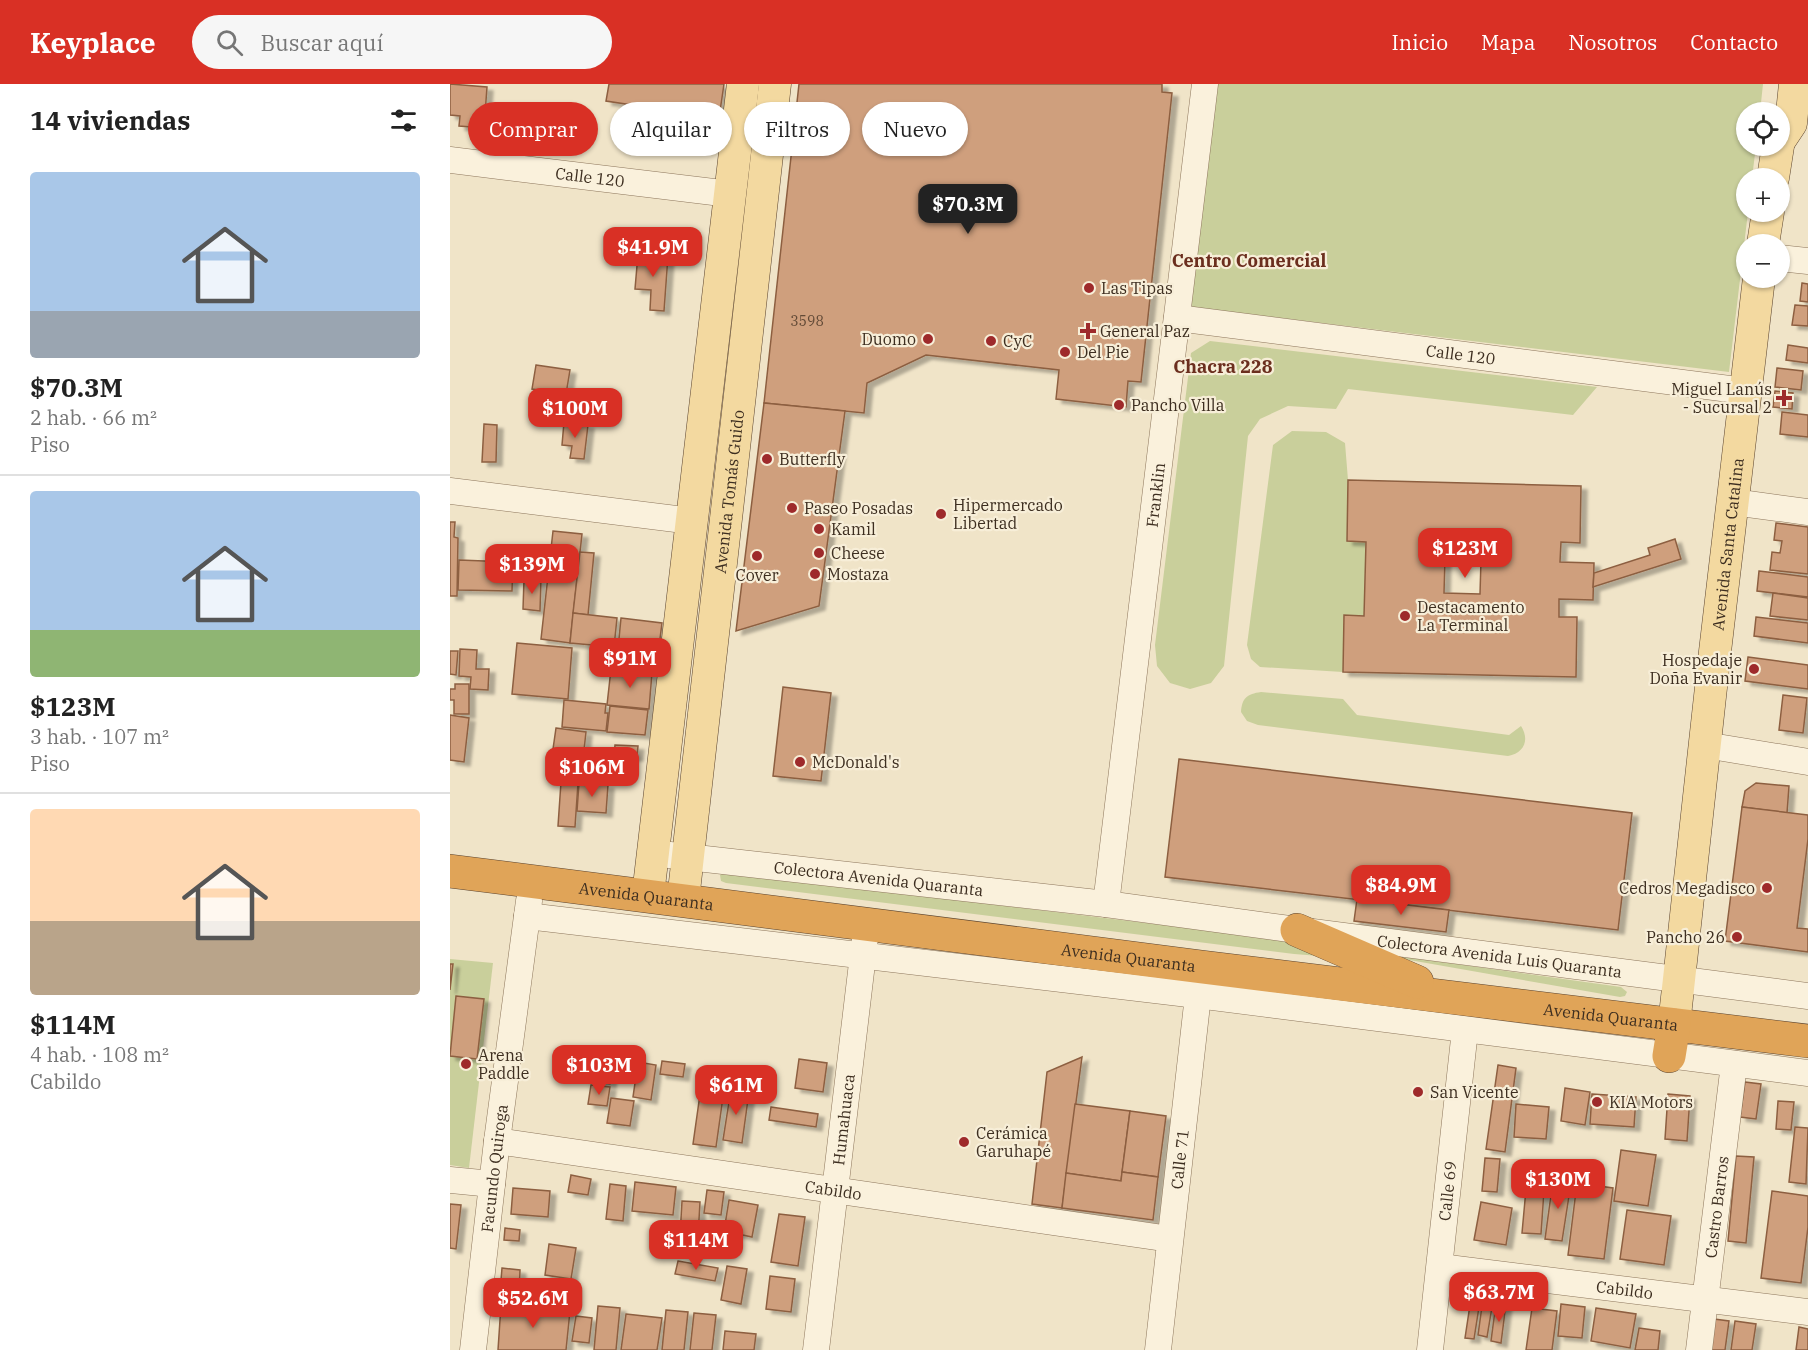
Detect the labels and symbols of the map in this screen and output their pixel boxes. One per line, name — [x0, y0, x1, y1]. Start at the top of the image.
street label: Calle 120 — [554, 163, 626, 191]
pin: $70.3M — [919, 184, 1017, 235]
pin: $41.9M — [604, 227, 702, 278]
district label: Centro Comercial — [1172, 249, 1327, 272]
place label: Las Tipas — [1101, 278, 1173, 298]
marker: Las Tipas — [1082, 281, 1096, 295]
house number: 3598 — [790, 312, 824, 330]
place label: General Paz — [1100, 321, 1190, 341]
marker: General Paz — [1081, 324, 1095, 338]
place label: Duomo — [862, 329, 916, 349]
place label: CyC — [1003, 331, 1032, 351]
marker: Duomo — [921, 332, 935, 346]
marker: CyC — [984, 334, 998, 348]
street label: Calle 120 — [1425, 340, 1497, 369]
place label: Del Pie — [1077, 342, 1129, 362]
marker: Del Pie — [1058, 345, 1072, 359]
district label: Chacra 228 — [1173, 355, 1273, 378]
place label: Miguel Lanús - Sucursal 2 — [1671, 379, 1772, 417]
pin: $100M — [533, 388, 617, 439]
marker: Miguel Lanús - Sucursal 2 — [1777, 391, 1791, 405]
place label: Pancho Villa — [1131, 395, 1225, 415]
marker: Pancho Villa — [1112, 398, 1126, 412]
street label: Avenida Tomás Guido — [710, 409, 748, 574]
place label: Butterfly — [779, 449, 846, 469]
marker: Butterfly — [760, 452, 774, 466]
street label: Avenida Santa Catalina — [1708, 456, 1748, 631]
street label: Franklin — [1142, 461, 1169, 529]
place label: Hipermercado Libertad — [953, 495, 1063, 533]
place label: Paseo Posadas — [804, 498, 913, 518]
marker: Paseo Posadas — [785, 501, 799, 515]
marker: Hipermercado Libertad — [934, 507, 948, 521]
place label: Kamil — [831, 519, 876, 539]
marker: Kamil — [812, 522, 826, 536]
pin: $123M — [1423, 528, 1507, 579]
place label: Cheese — [831, 543, 885, 563]
pin: $139M — [490, 544, 574, 595]
marker: Cheese — [812, 546, 826, 560]
marker: Cover — [750, 549, 764, 563]
place label: Mostaza — [827, 564, 889, 584]
place label: Cover — [735, 565, 779, 585]
marker: Mostaza — [808, 567, 822, 581]
place label: Destacamento La Terminal — [1417, 597, 1525, 635]
marker: Destacamento La Terminal — [1398, 609, 1412, 623]
pin: $91M — [594, 638, 666, 689]
place label: Hospedaje Doña Evanir — [1649, 650, 1742, 688]
marker: Hospedaje Doña Evanir — [1747, 662, 1761, 676]
pin: $106M — [550, 747, 634, 798]
place label: McDonald's — [812, 752, 900, 772]
marker: McDonald's — [793, 755, 807, 769]
street label: Colectora Avenida Quaranta — [773, 857, 985, 900]
pin: $84.9M — [1352, 865, 1450, 916]
street label: Avenida Quaranta — [578, 878, 715, 915]
place label: Cedros Megadisco — [1619, 878, 1755, 898]
marker: Cedros Megadisco — [1760, 881, 1774, 895]
place label: Pancho 26 — [1646, 927, 1725, 947]
street label: Colectora Avenida Luis Quaranta — [1376, 930, 1624, 982]
marker: Pancho 26 — [1730, 930, 1744, 944]
street label: Avenida Quaranta — [1060, 939, 1197, 976]
street label: Avenida Quaranta — [1542, 999, 1680, 1035]
place label: Arena Paddle — [478, 1045, 529, 1083]
pin: $103M — [557, 1045, 641, 1096]
marker: Arena Paddle — [459, 1057, 473, 1071]
pin: $61M — [700, 1065, 772, 1116]
street label: Humahuaca — [828, 1072, 859, 1167]
place label: San Vicente — [1430, 1082, 1519, 1102]
marker: San Vicente — [1411, 1085, 1425, 1099]
place label: KIA Motors — [1609, 1092, 1693, 1112]
marker: KIA Motors — [1590, 1095, 1604, 1109]
street label: Facundo Quiroga — [477, 1103, 512, 1233]
place label: Cerámica Garuhapé — [976, 1123, 1051, 1161]
street label: Calle 71 — [1166, 1128, 1193, 1190]
marker: Cerámica Garuhapé — [957, 1135, 971, 1149]
street label: Castro Barros — [1700, 1155, 1733, 1259]
pin: $130M — [1516, 1159, 1600, 1210]
street label: Calle 69 — [1434, 1160, 1461, 1222]
street label: Cabildo — [804, 1176, 863, 1204]
pin: $114M — [654, 1220, 738, 1271]
pin: $63.7M — [1450, 1272, 1548, 1323]
street label: Cabildo — [1595, 1276, 1654, 1303]
pin: $52.6M — [484, 1278, 582, 1329]

